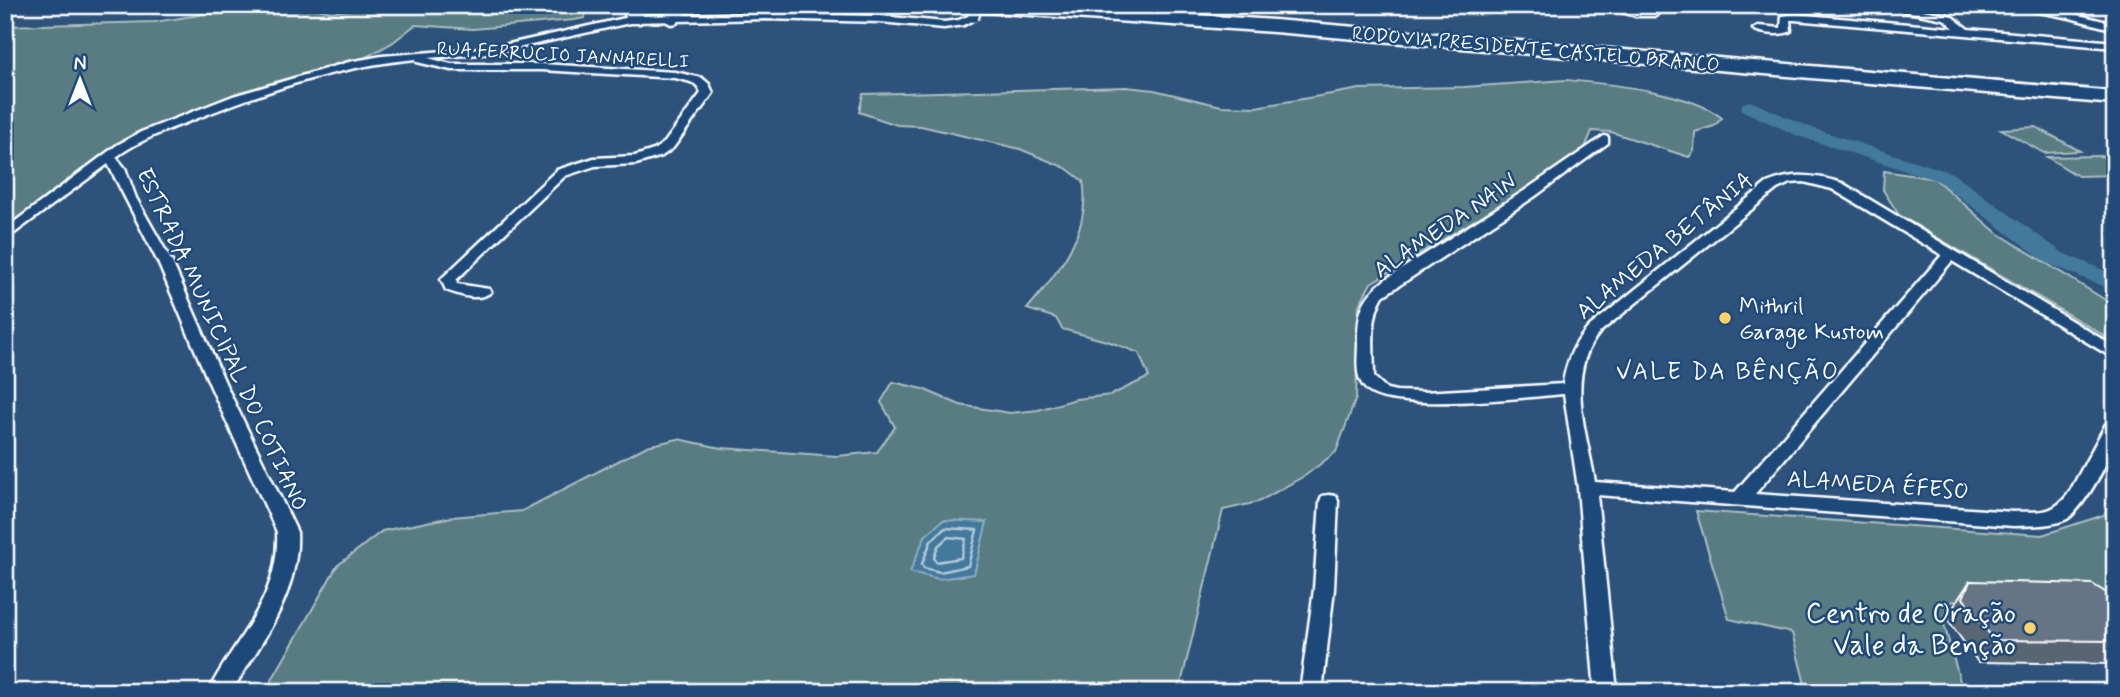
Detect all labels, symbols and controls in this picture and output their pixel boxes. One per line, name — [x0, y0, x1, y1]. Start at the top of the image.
street label: RODOVIA PRESIDENTE CASTELO BRANCO — [1351, 21, 1721, 78]
street label: RUA FERRUCIO JANNARELLI — [436, 36, 690, 75]
north arrow — [46, 46, 116, 116]
text: N — [74, 52, 86, 77]
street label: ESTRADA MUNICIPAL DO COTIANO — [128, 164, 314, 516]
street label: ALAMEDA BETÂNIA — [1571, 166, 1760, 327]
street label: ALAMEDA NAIN — [1368, 167, 1524, 286]
place label: Mithril Garage Kustom — [1739, 292, 1884, 350]
marker: Mithril Garage Kustom — [1717, 310, 1733, 326]
district label: VALE DA BÊNÇÃO — [1616, 357, 1840, 388]
street label: ALAMEDA ÉFESO — [1786, 464, 1970, 507]
place label: Centro de Oração Vale da Benção — [1806, 596, 2016, 665]
marker: Centro de Oração Vale da Benção — [2022, 620, 2038, 636]

